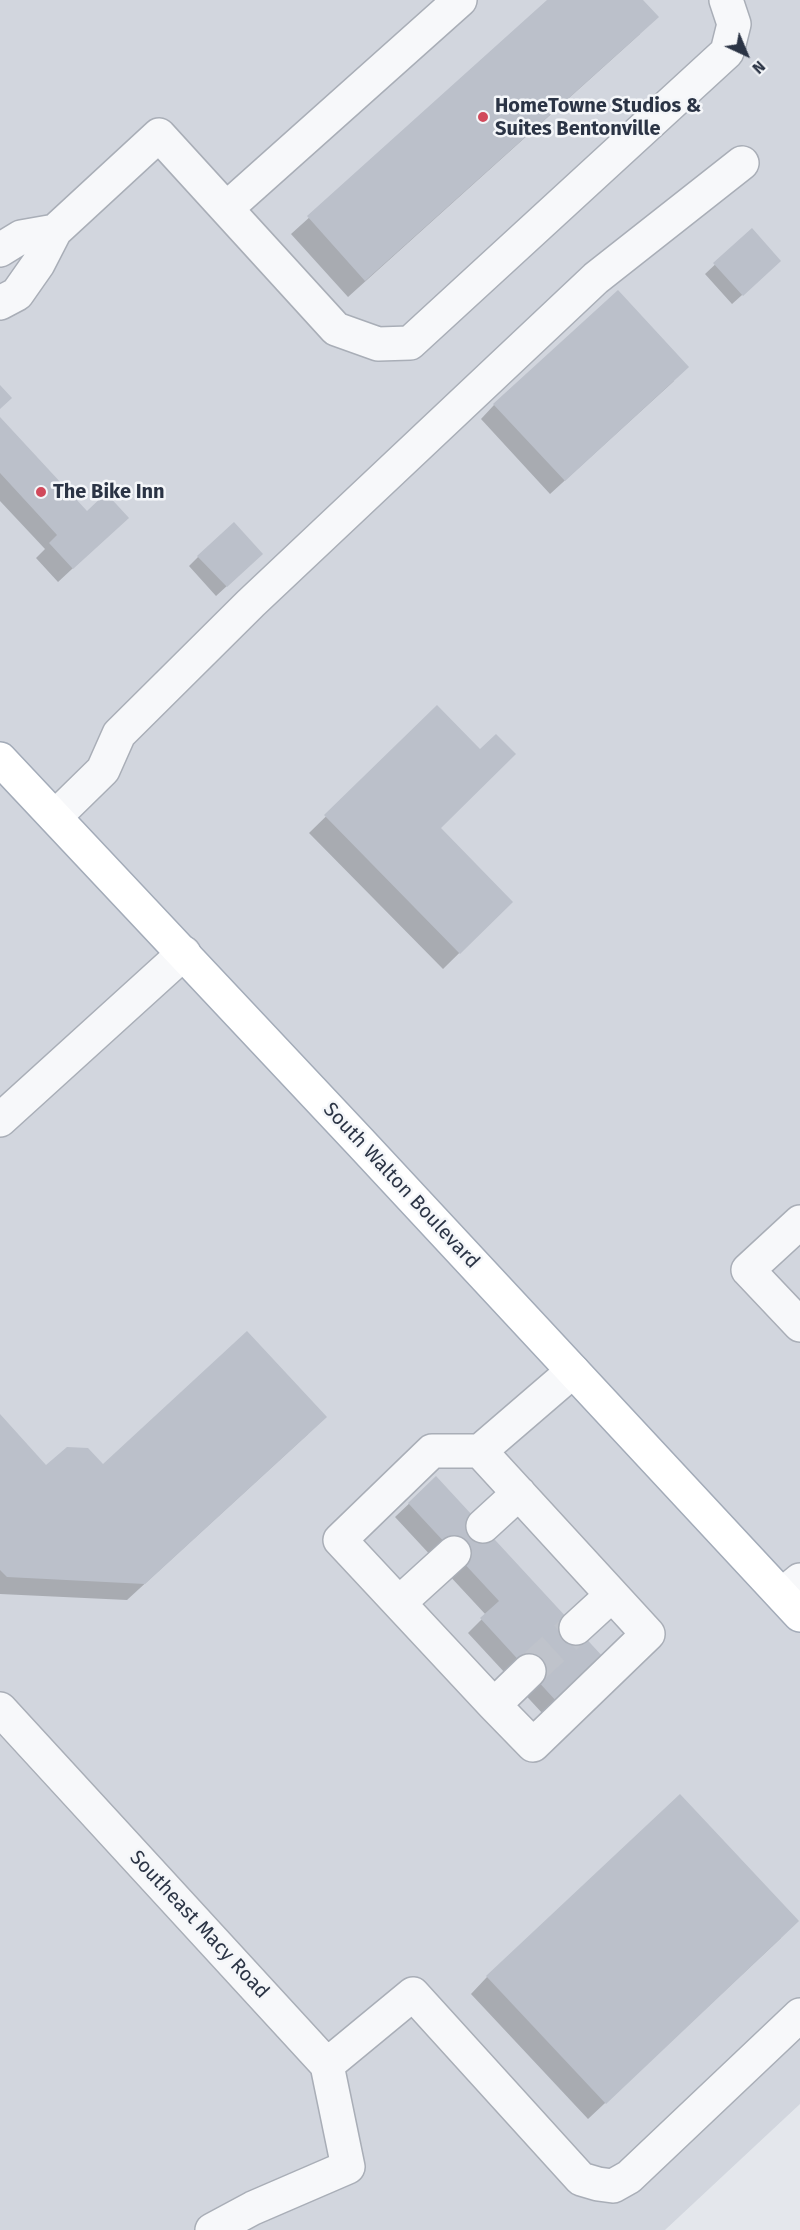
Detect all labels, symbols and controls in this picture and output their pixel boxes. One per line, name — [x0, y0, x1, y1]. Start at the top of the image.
north arrow — [716, 24, 776, 84]
text: N — [748, 57, 769, 78]
place label: HomeTowne Studios & Suites Bentonville — [495, 94, 701, 141]
marker: HomeTowne Studios & Suites Bentonville — [476, 110, 490, 124]
place label: The Bike Inn — [53, 480, 165, 504]
marker: The Bike Inn — [34, 485, 48, 499]
street label: South Walton Boulevard — [318, 1098, 484, 1274]
street label: Southeast Macy Road — [124, 1846, 274, 2004]

